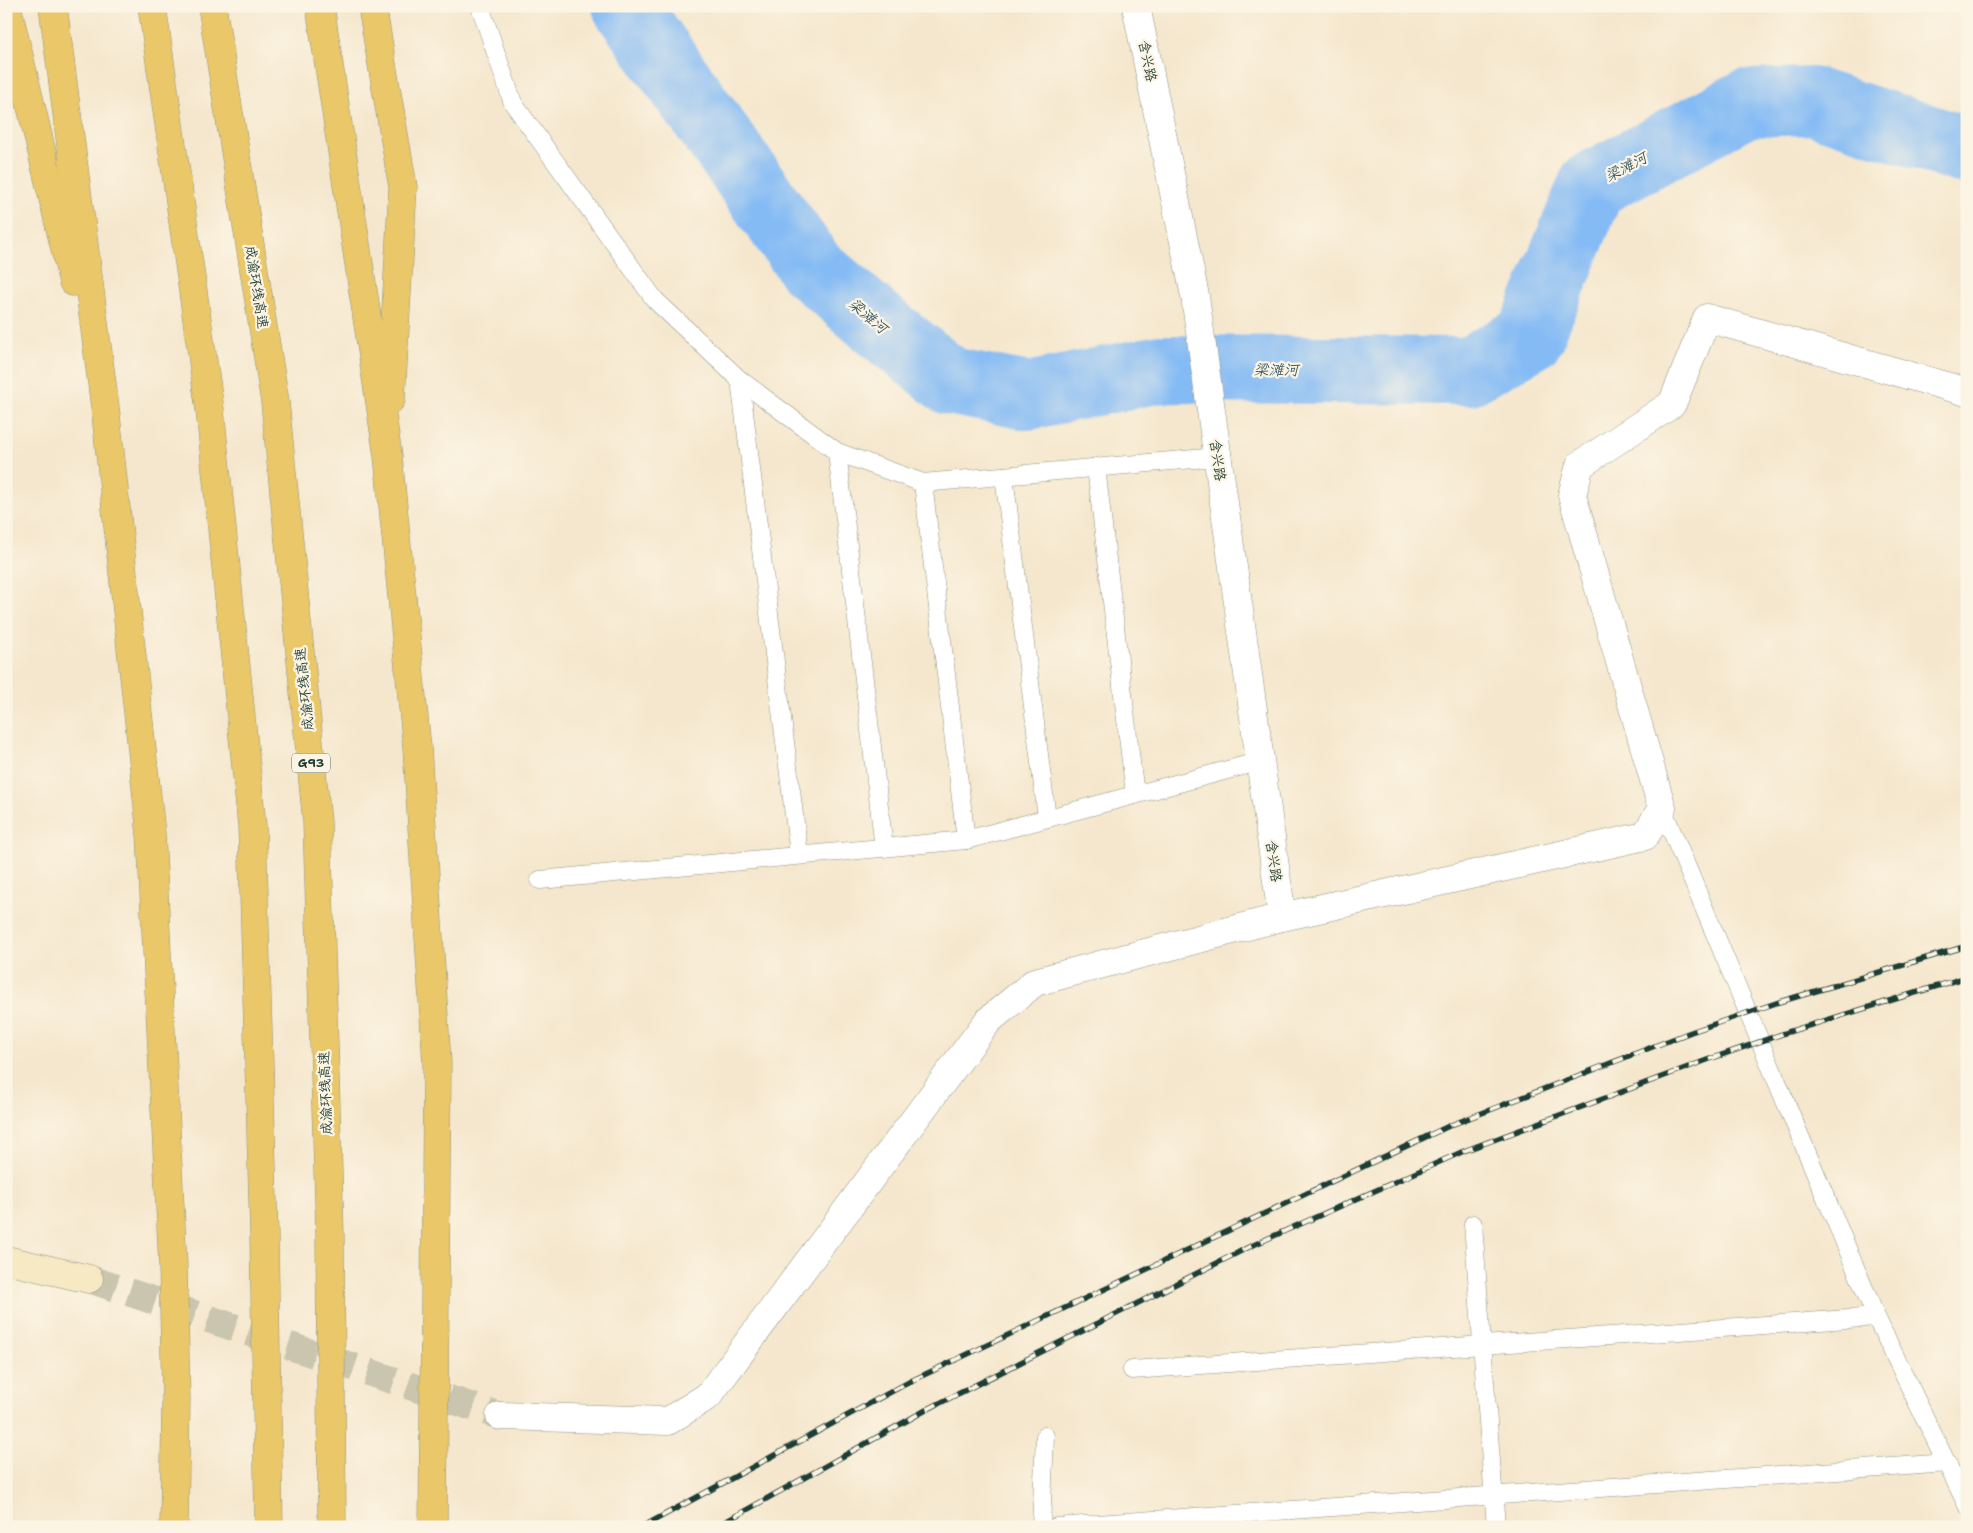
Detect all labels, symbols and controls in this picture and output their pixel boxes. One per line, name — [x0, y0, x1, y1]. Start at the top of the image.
street label: 含兴路 — [1135, 39, 1161, 83]
water label: 梁滩河 — [1601, 146, 1653, 186]
street label: 成渝环线高速 — [242, 244, 272, 330]
water label: 梁滩河 — [844, 294, 894, 340]
water label: 梁滩河 — [1253, 360, 1301, 380]
street label: 含兴路 — [1206, 438, 1230, 482]
street label: 成渝环线高速 — [291, 646, 317, 732]
road number: G93 — [292, 754, 330, 772]
street label: 含兴路 — [1262, 839, 1286, 883]
street label: 成渝环线高速 — [315, 1051, 335, 1135]

